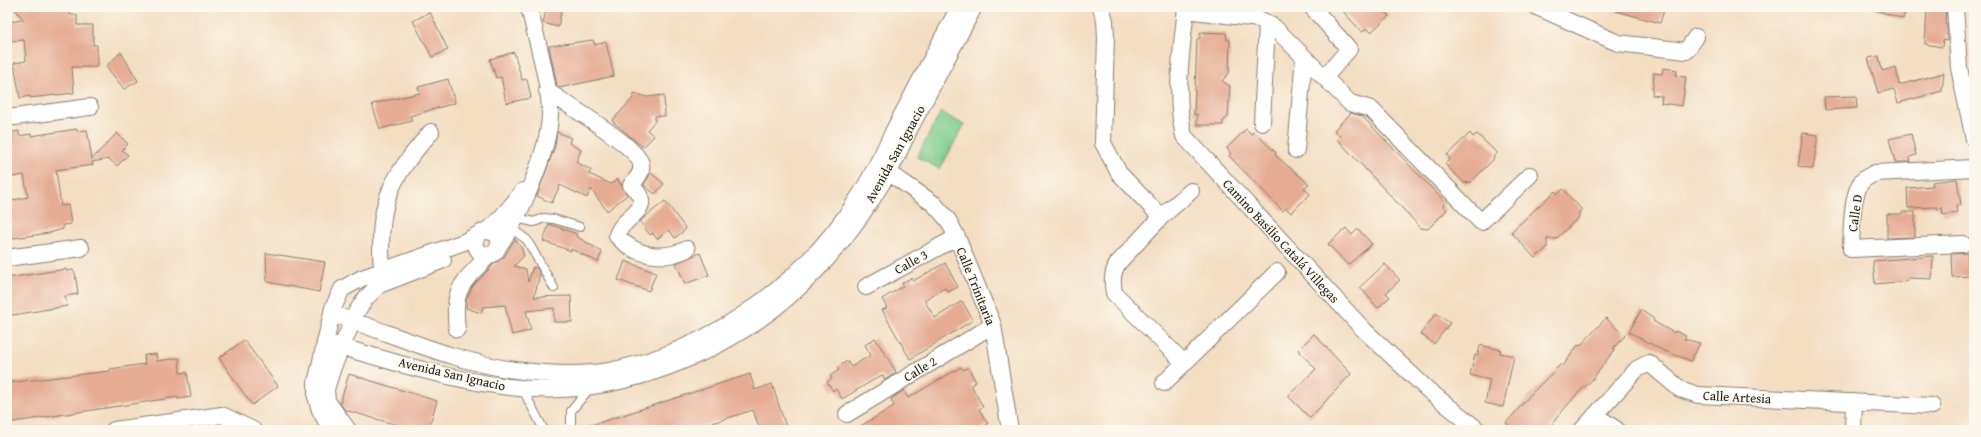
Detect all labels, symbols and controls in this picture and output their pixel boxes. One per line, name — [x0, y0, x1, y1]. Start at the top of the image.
street label: Avenida San Ignacio — [860, 101, 930, 206]
street label: Camino Basilio Catalá Villegas — [1218, 175, 1344, 307]
street label: Calle D — [1843, 193, 1867, 233]
street label: Calle Trinitaria — [952, 244, 1001, 329]
street label: Calle 3 — [891, 245, 931, 279]
street label: Avenida San Ignacio — [397, 352, 508, 396]
street label: Calle 2 — [900, 352, 940, 386]
street label: Calle Artesia — [1702, 386, 1772, 408]

